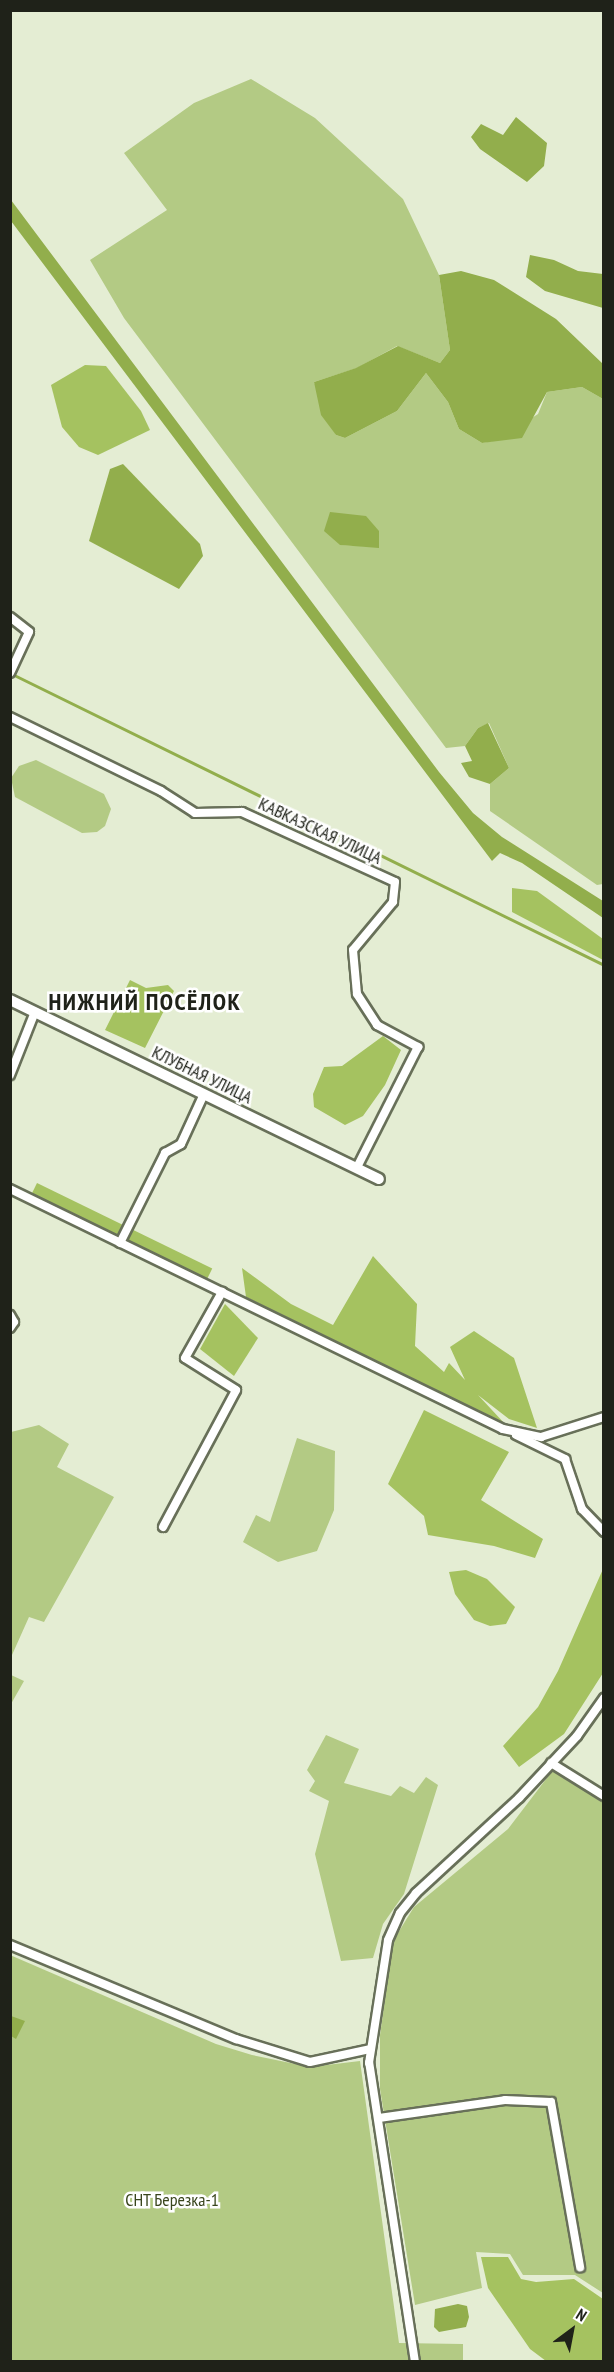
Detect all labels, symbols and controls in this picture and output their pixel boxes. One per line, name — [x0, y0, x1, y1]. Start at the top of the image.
street label: КАВКАЗСКАЯ УЛИЦА — [255, 793, 385, 869]
district label: НИЖНИЙ ПОСЁЛОК — [49, 988, 241, 1016]
street label: КЛУБНАЯ УЛИЦА — [148, 1041, 256, 1109]
park label: СНТ Березка-1 — [125, 2189, 219, 2211]
north arrow — [542, 2300, 602, 2360]
text: N — [573, 2304, 590, 2326]

